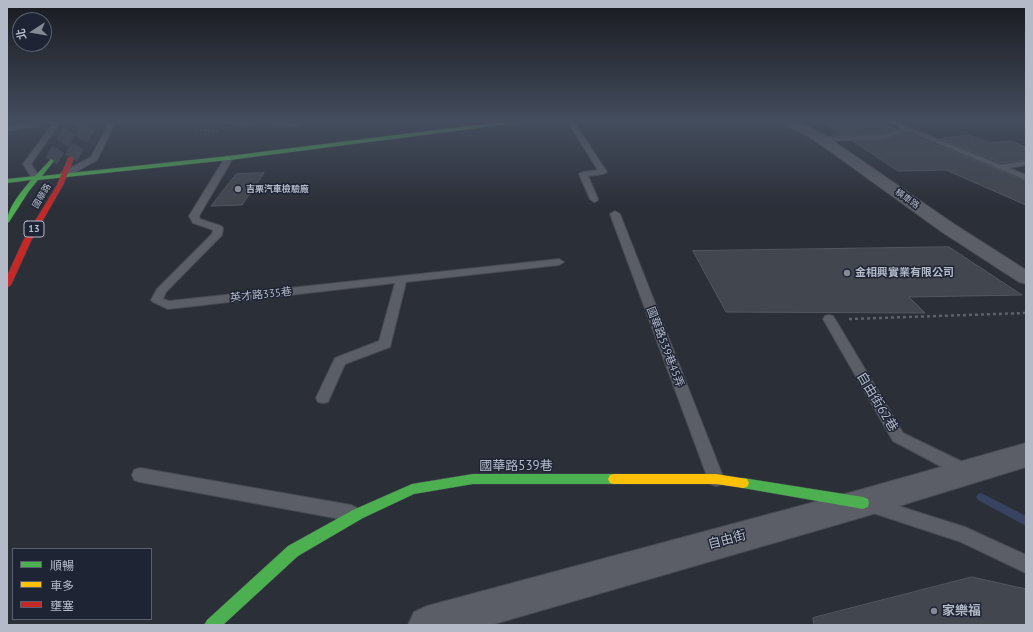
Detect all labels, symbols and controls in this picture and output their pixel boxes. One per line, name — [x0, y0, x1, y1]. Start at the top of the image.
north arrow — [12, 12, 52, 52]
text: 北 — [13, 27, 29, 41]
street label: 國華路 — [30, 182, 54, 210]
marker: 吉栗汽車檢驗廠 — [233, 184, 243, 194]
place label: 吉栗汽車檢驗廠 — [246, 184, 309, 194]
street label: 橫車路 — [893, 187, 921, 211]
road number: 13 — [24, 221, 44, 237]
place label: 金相興實業有限公司 — [855, 266, 954, 280]
marker: 金相興實業有限公司 — [842, 268, 852, 278]
street label: 英才路335巷 — [229, 285, 293, 305]
street label: 國華路539巷45弄 — [644, 305, 686, 389]
street label: 自由街62巷 — [853, 370, 901, 434]
street label: 國華路539巷 — [479, 458, 553, 474]
street label: 自由街 — [706, 527, 748, 553]
legend — [12, 548, 152, 620]
text: 順暢 — [50, 558, 74, 573]
text: 車多 — [50, 578, 74, 593]
text: 壅塞 — [50, 598, 74, 613]
place label: 家樂福 — [942, 603, 981, 619]
marker: 家樂福 — [929, 606, 939, 616]

